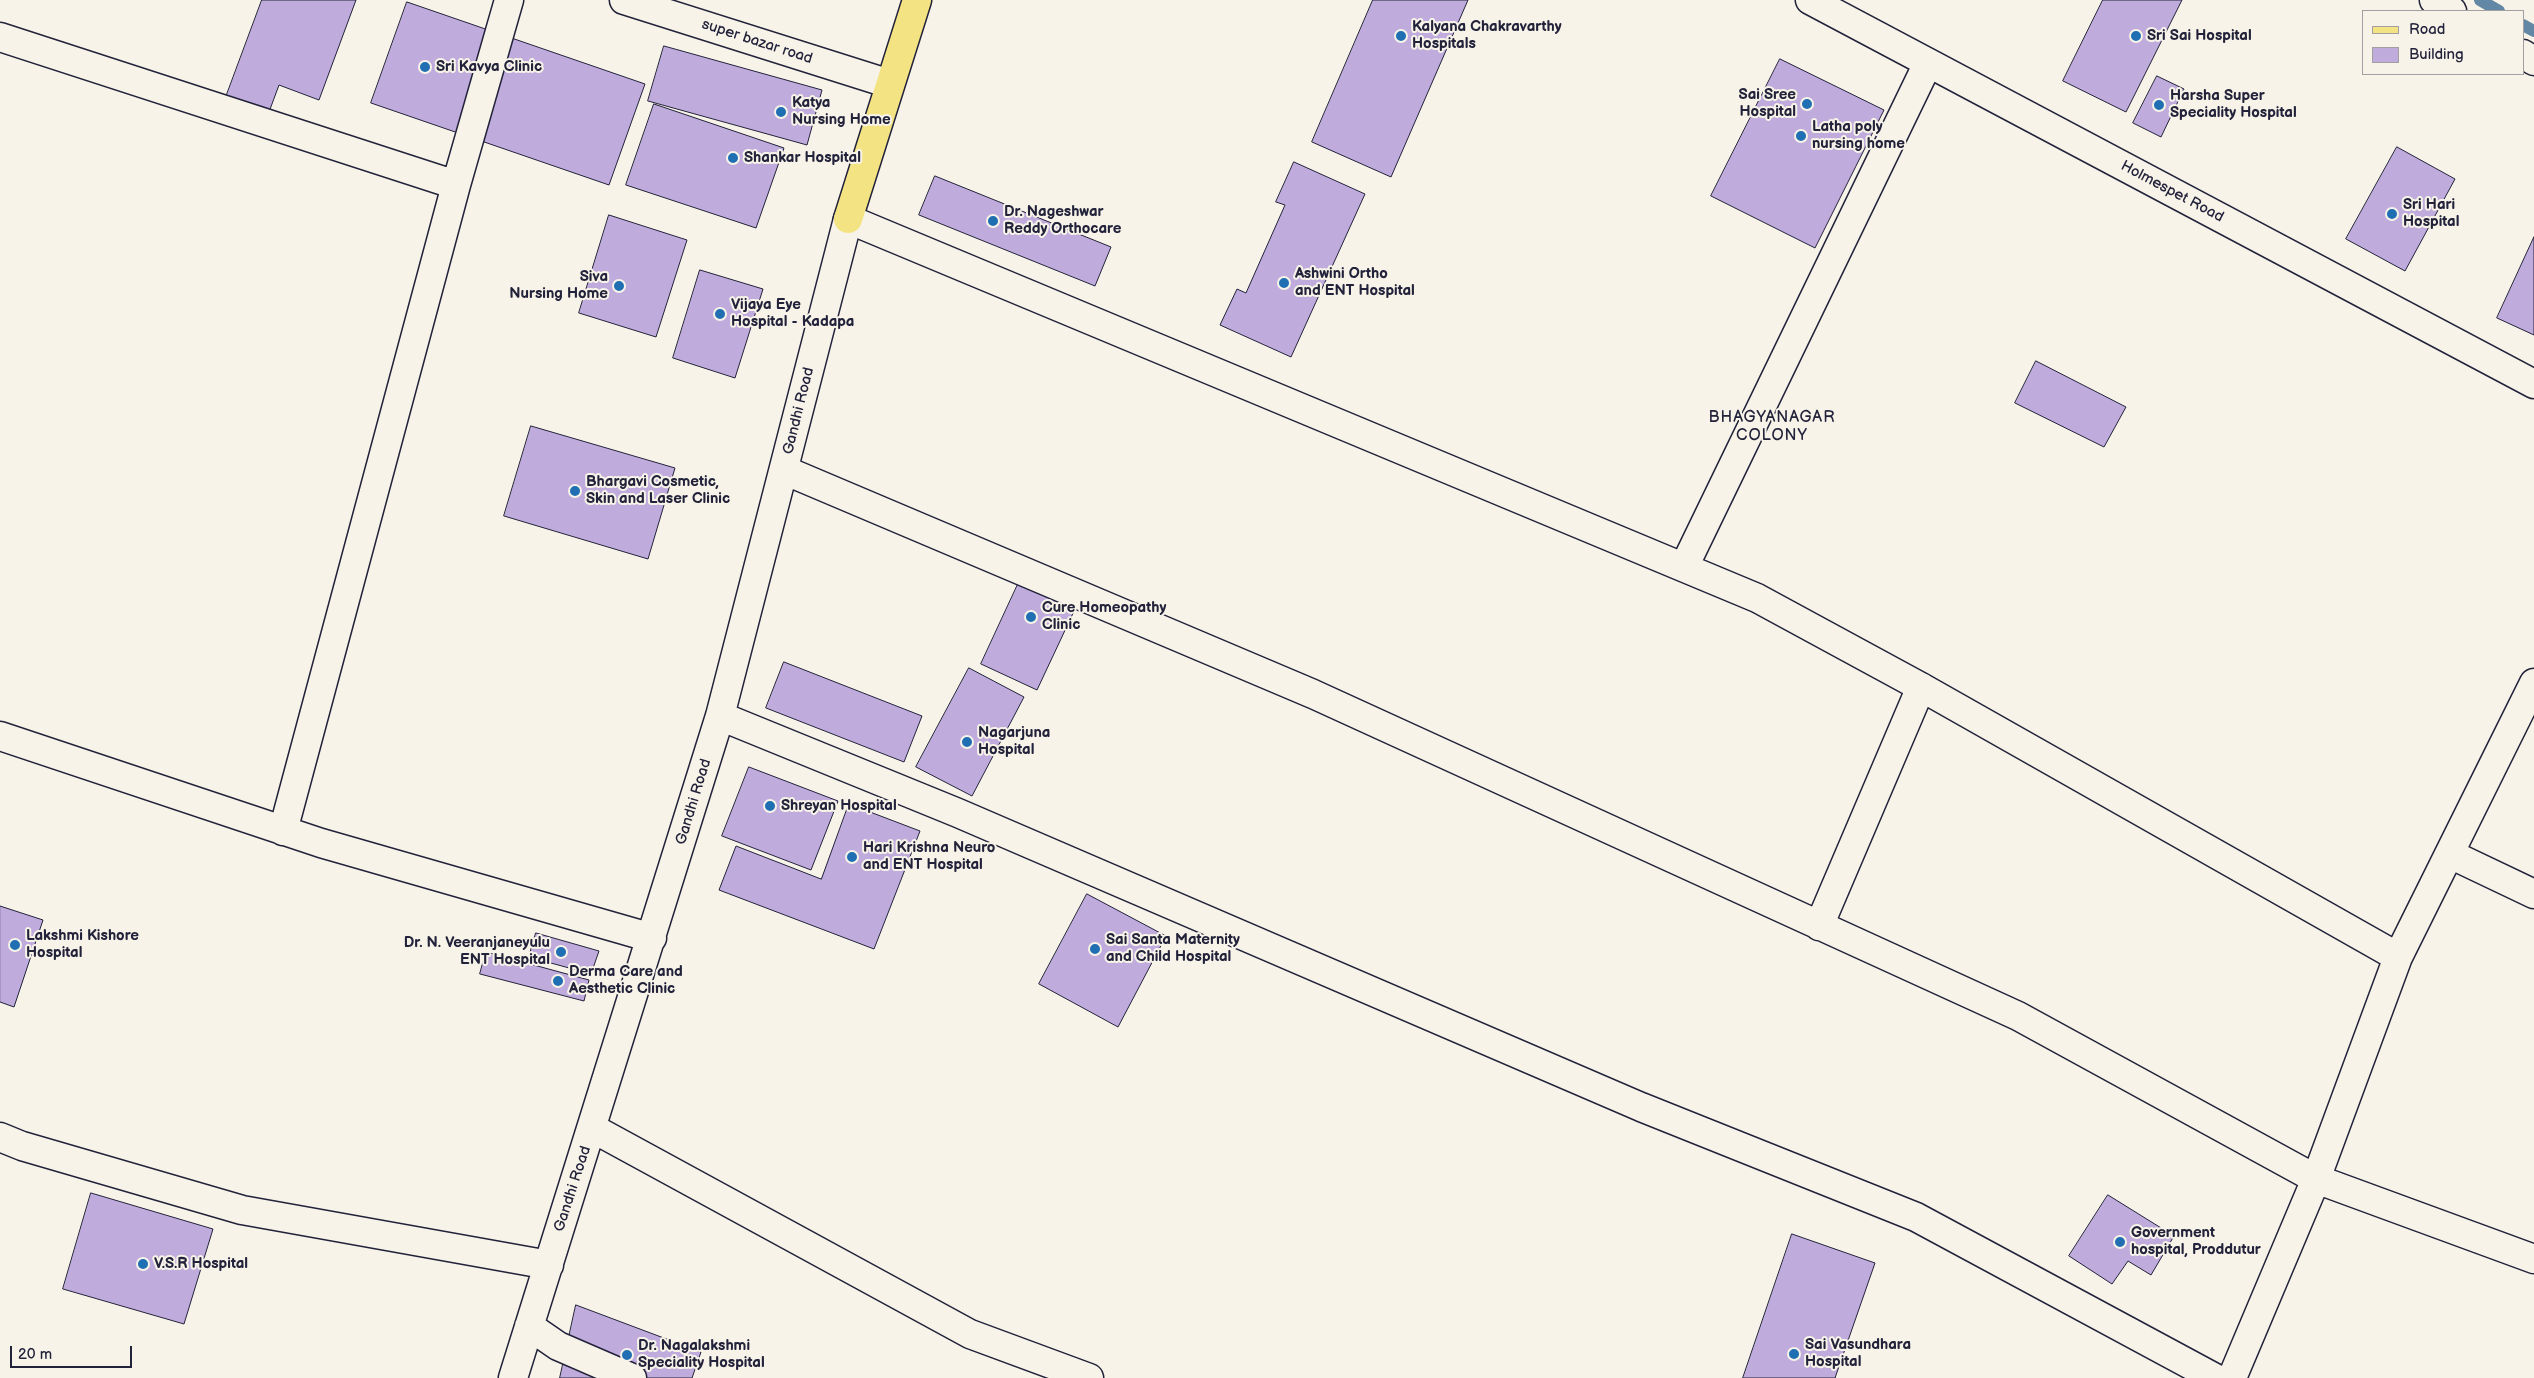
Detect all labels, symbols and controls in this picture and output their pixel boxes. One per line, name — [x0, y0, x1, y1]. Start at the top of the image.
legend — [2362, 10, 2524, 75]
street label: super bazar road — [699, 16, 815, 68]
place label: Kalyana Chakravarthy Hospitals — [1412, 18, 1562, 53]
text: Road — [2409, 20, 2445, 39]
place label: Sri Sai Hospital — [2147, 27, 2252, 45]
marker: Kalyana Chakravarthy Hospitals — [1394, 29, 1408, 43]
marker: Sri Sai Hospital — [2129, 29, 2143, 43]
text: Building — [2409, 45, 2464, 64]
place label: Sri Kavya Clinic — [436, 58, 542, 76]
marker: Sri Kavya Clinic — [418, 60, 432, 74]
place label: Sai Sree Hospital — [1739, 86, 1796, 121]
place label: Harsha Super Speciality Hospital — [2170, 87, 2297, 122]
place label: Katya Nursing Home — [792, 94, 891, 129]
marker: Sai Sree Hospital — [1800, 97, 1814, 111]
marker: Harsha Super Speciality Hospital — [2152, 98, 2166, 112]
marker: Katya Nursing Home — [774, 105, 788, 119]
place label: Latha poly nursing home — [1812, 118, 1905, 153]
marker: Latha poly nursing home — [1794, 129, 1808, 143]
place label: Shankar Hospital — [744, 149, 861, 167]
marker: Shankar Hospital — [726, 151, 740, 165]
street label: Holmespet Road — [2117, 157, 2227, 227]
place label: Sri Hari Hospital — [2403, 196, 2459, 231]
place label: Dr. Nageshwar Reddy Orthocare — [1004, 203, 1121, 238]
marker: Sri Hari Hospital — [2385, 207, 2399, 221]
marker: Dr. Nageshwar Reddy Orthocare — [986, 214, 1000, 228]
place label: Ashwini Ortho and ENT Hospital — [1295, 265, 1415, 300]
place label: Siva Nursing Home — [509, 268, 608, 303]
marker: Ashwini Ortho and ENT Hospital — [1277, 276, 1291, 290]
marker: Siva Nursing Home — [612, 279, 626, 293]
place label: Vijaya Eye Hospital - Kadapa — [731, 296, 854, 331]
marker: Vijaya Eye Hospital - Kadapa — [713, 307, 727, 321]
street label: Gandhi Road — [780, 366, 818, 456]
district label: BHAGYANAGAR COLONY — [1707, 408, 1837, 446]
place label: Bhargavi Cosmetic, Skin and Laser Clinic — [586, 473, 730, 508]
marker: Bhargavi Cosmetic, Skin and Laser Clinic — [568, 484, 582, 498]
place label: Cure Homeopathy Clinic — [1042, 599, 1166, 634]
marker: Cure Homeopathy Clinic — [1024, 610, 1038, 624]
place label: Nagarjuna Hospital — [978, 724, 1050, 759]
marker: Nagarjuna Hospital — [960, 735, 974, 749]
street label: Gandhi Road — [672, 757, 716, 847]
place label: Shreyan Hospital — [781, 797, 897, 815]
marker: Shreyan Hospital — [763, 799, 777, 813]
place label: Hari Krishna Neuro and ENT Hospital — [863, 839, 995, 874]
marker: Hari Krishna Neuro and ENT Hospital — [845, 850, 859, 864]
place label: Lakshmi Kishore Hospital — [26, 927, 139, 962]
place label: Sai Santa Maternity and Child Hospital — [1106, 931, 1240, 966]
place label: Dr. N. Veeranjaneyulu ENT Hospital — [404, 934, 550, 969]
marker: Lakshmi Kishore Hospital — [8, 938, 22, 952]
marker: Sai Santa Maternity and Child Hospital — [1088, 942, 1102, 956]
marker: Dr. N. Veeranjaneyulu ENT Hospital — [554, 945, 568, 959]
place label: Derma Care and Aesthetic Clinic — [569, 963, 683, 998]
marker: Derma Care and Aesthetic Clinic — [551, 974, 565, 988]
street label: Gandhi Road — [551, 1144, 595, 1234]
place label: Government hospital, Proddutur — [2131, 1224, 2261, 1259]
marker: Government hospital, Proddutur — [2113, 1235, 2127, 1249]
place label: V.S.R Hospital — [154, 1255, 248, 1273]
marker: V.S.R Hospital — [136, 1257, 150, 1271]
scale bar — [12, 1336, 135, 1368]
place label: Sai Vasundhara Hospital — [1805, 1336, 1911, 1371]
place label: Dr. Nagalakshmi Speciality Hospital — [638, 1337, 765, 1372]
text: 20 m — [18, 1345, 52, 1364]
marker: Sai Vasundhara Hospital — [1787, 1347, 1801, 1361]
marker: Dr. Nagalakshmi Speciality Hospital — [620, 1348, 634, 1362]

